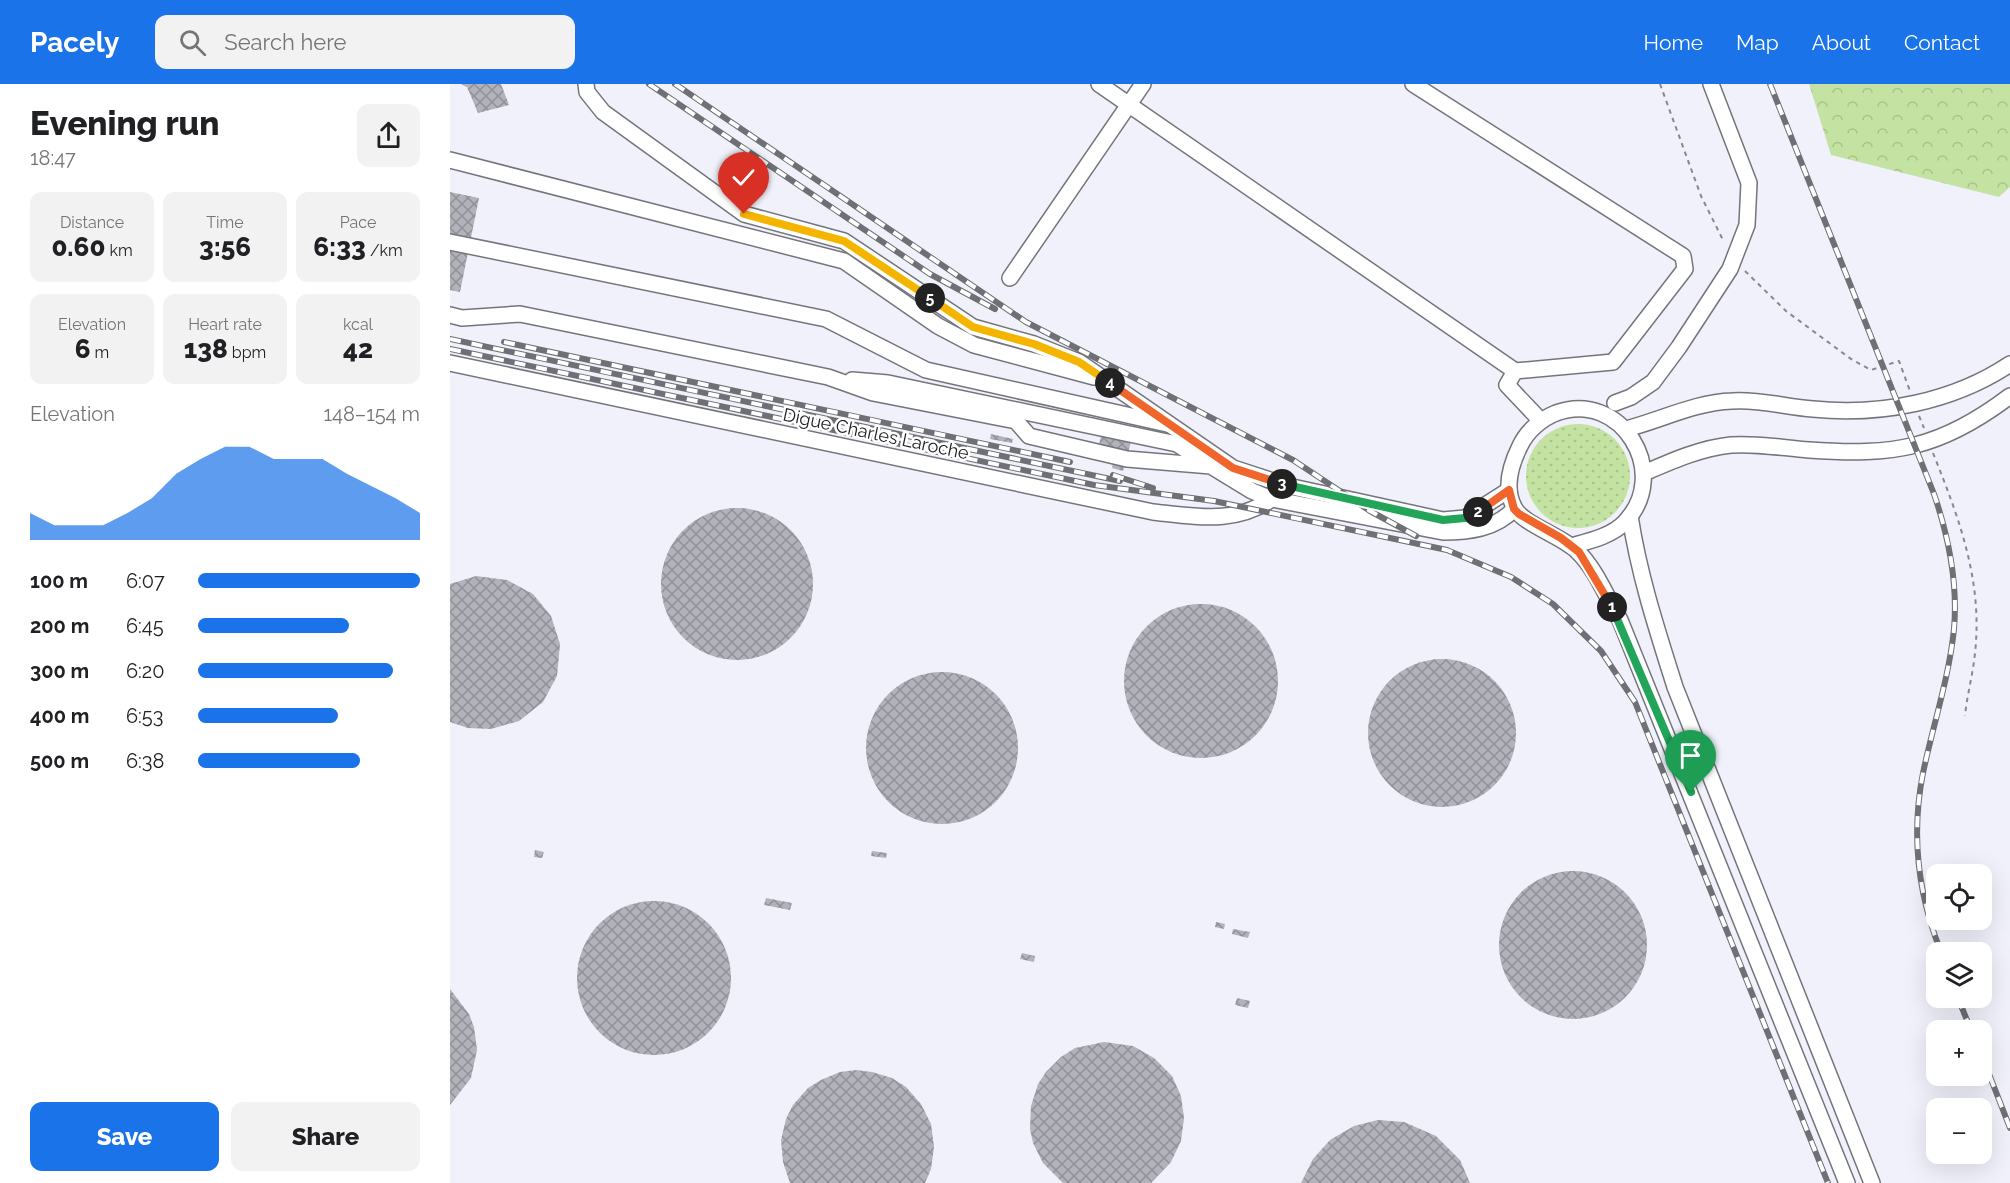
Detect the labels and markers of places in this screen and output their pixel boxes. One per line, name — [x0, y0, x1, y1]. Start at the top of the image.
pin — [718, 152, 769, 214]
pin: 5 — [915, 283, 945, 313]
pin: 4 — [1095, 368, 1125, 398]
pin: 3 — [1267, 469, 1297, 499]
pin: 2 — [1463, 497, 1493, 527]
pin: 1 — [1597, 592, 1627, 622]
pin — [1665, 730, 1716, 792]

